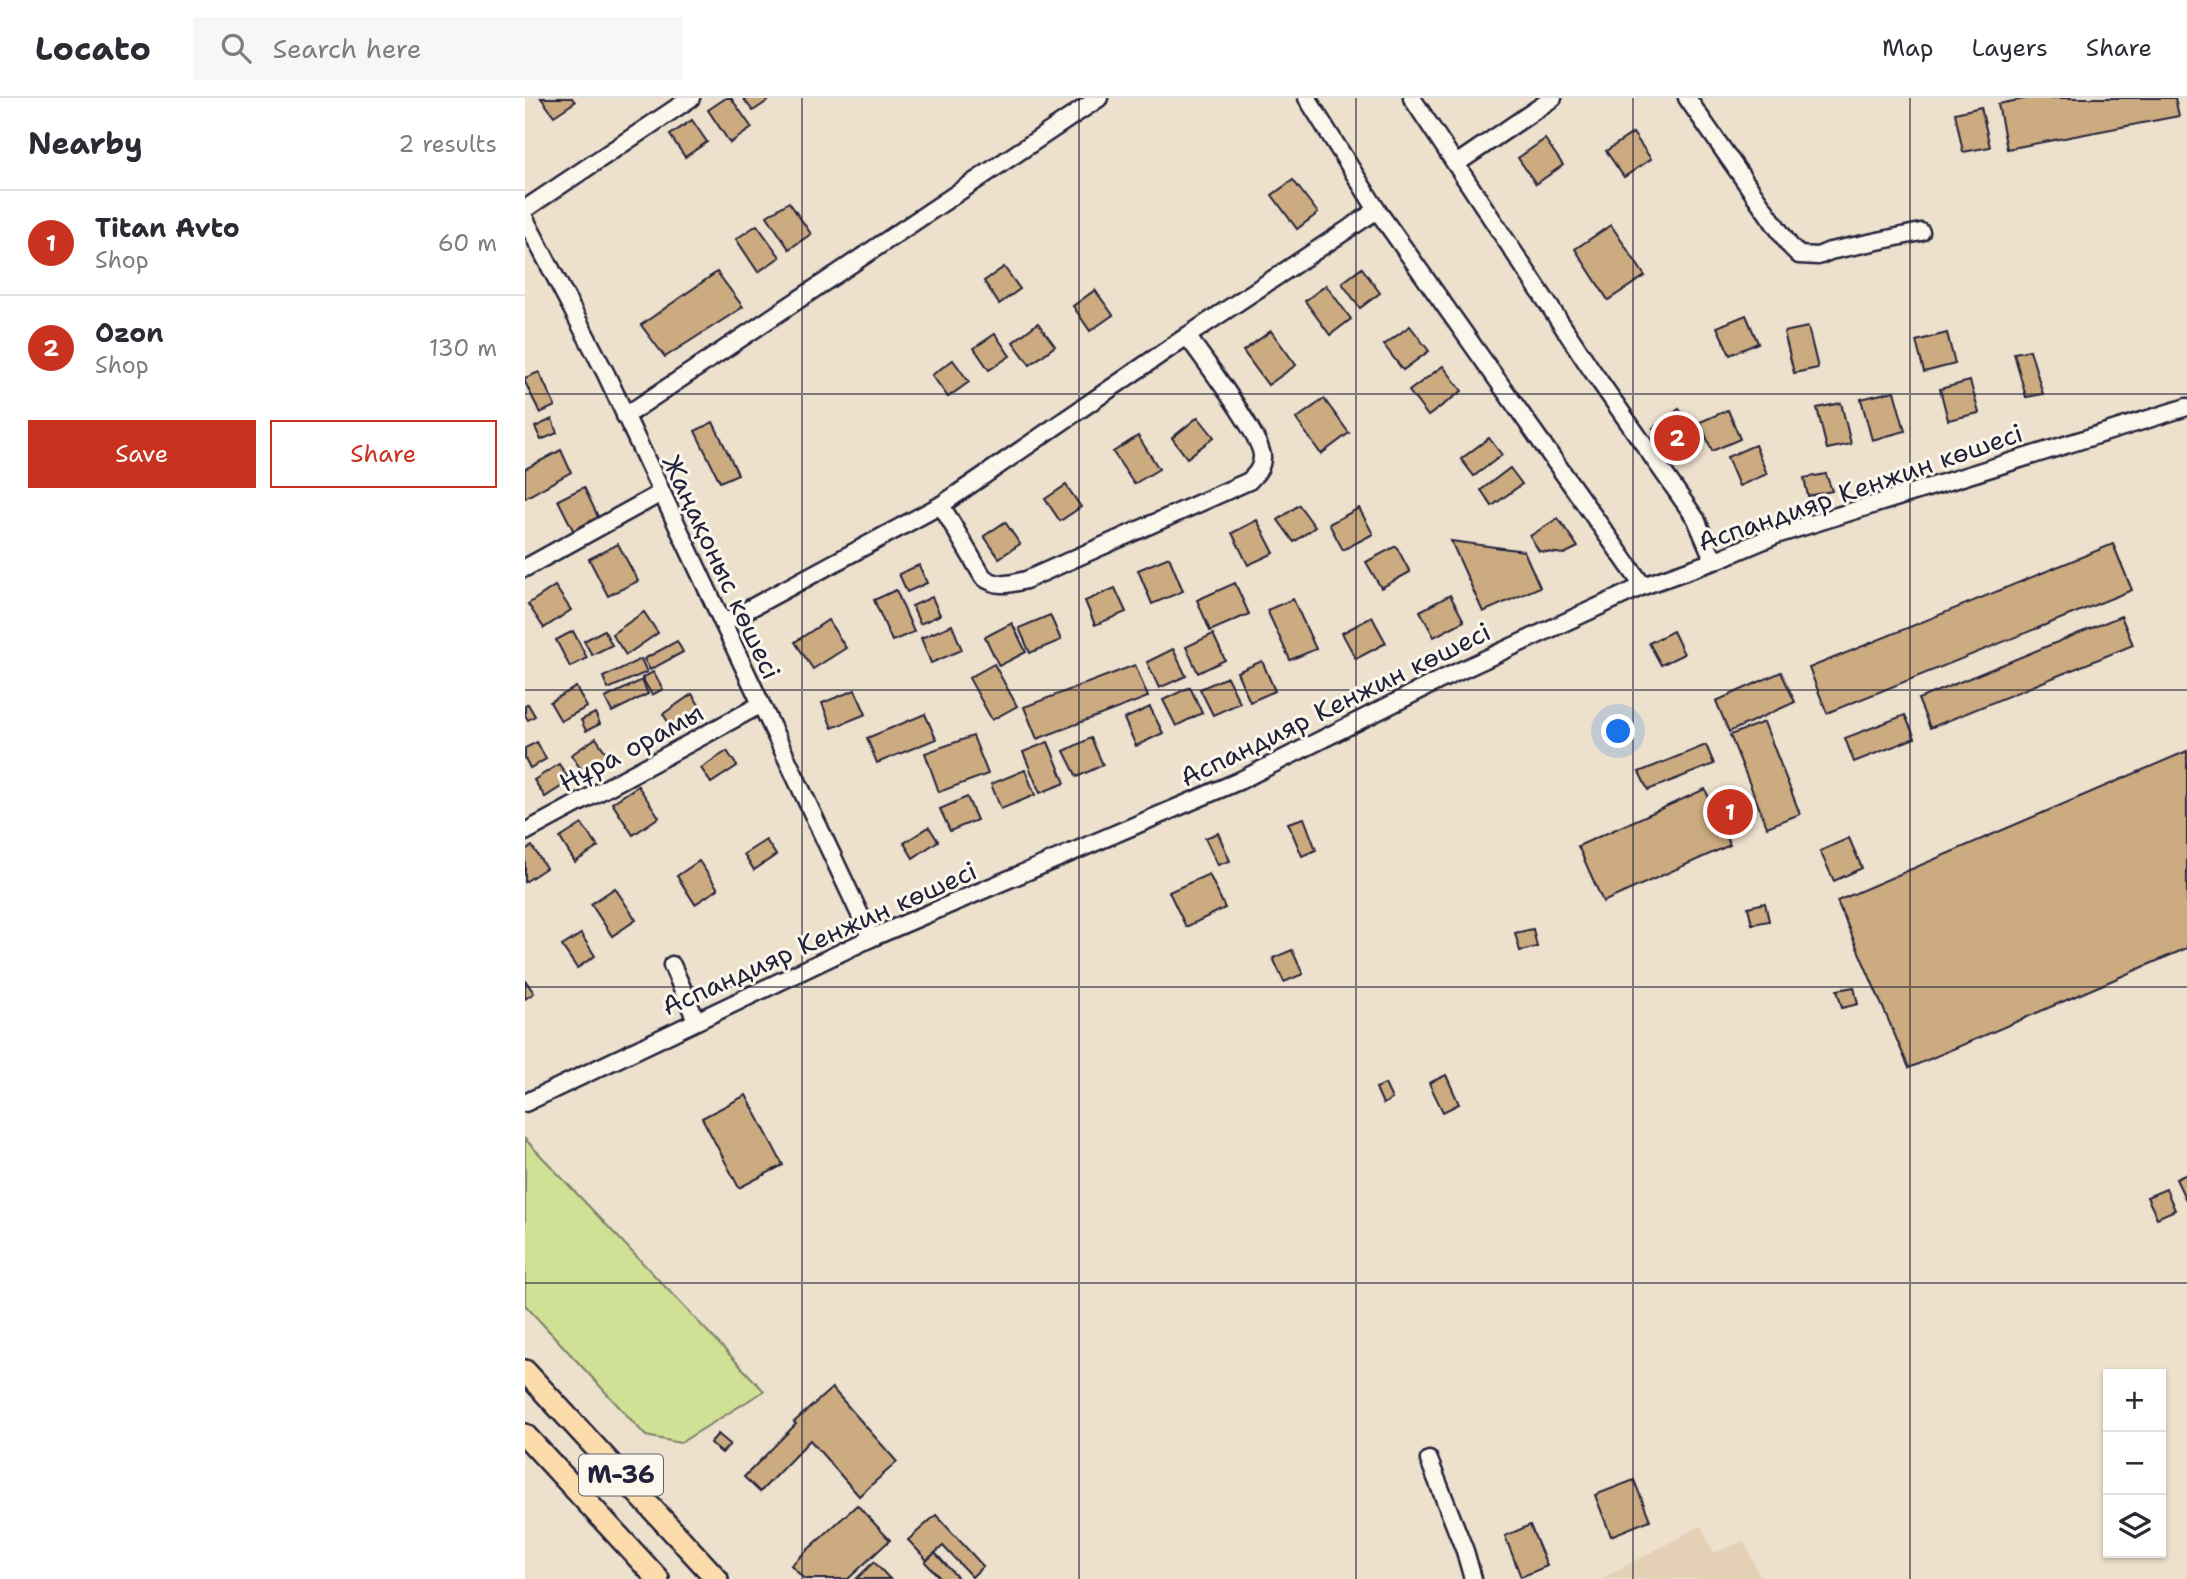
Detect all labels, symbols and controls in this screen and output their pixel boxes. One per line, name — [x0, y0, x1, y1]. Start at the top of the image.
search box — [193, 17, 683, 80]
text: Locato — [35, 26, 151, 71]
icon: search — [217, 29, 255, 67]
text: Search here — [273, 31, 421, 66]
text: Map — [1882, 32, 1933, 64]
text: Layers — [1971, 32, 2048, 64]
text: Share — [2086, 32, 2152, 64]
text: Nearby — [28, 123, 143, 164]
text: 2 results — [398, 129, 497, 159]
text: Titan Avto — [95, 210, 240, 245]
text: 1 — [46, 228, 56, 258]
text: 60 m — [438, 228, 497, 258]
text: Shop — [95, 245, 149, 275]
text: Ozon — [95, 315, 164, 350]
text: 2 — [43, 333, 59, 363]
text: 130 m — [429, 333, 497, 363]
text: Shop — [95, 350, 149, 380]
pin: 2 — [1654, 412, 1700, 464]
street label: Аспандияр Кенжин көшесі — [1693, 415, 2027, 559]
button: Save — [28, 420, 256, 488]
button: Share — [270, 420, 497, 488]
street label: Жаңақоныс көшесі — [655, 449, 789, 685]
street label: Аспандияр Кенжин көшесі — [1174, 613, 1496, 795]
street label: Нұра орамы — [553, 694, 709, 800]
your location — [1601, 714, 1635, 748]
pin: 1 — [1707, 786, 1753, 838]
street label: Аспандияр Кенжин көшесі — [656, 853, 982, 1023]
map controls — [2103, 1369, 2166, 1558]
button: + — [2103, 1369, 2166, 1432]
button: − — [2103, 1432, 2166, 1495]
road number: M-36 — [579, 1455, 663, 1496]
button: layers — [2103, 1495, 2166, 1558]

